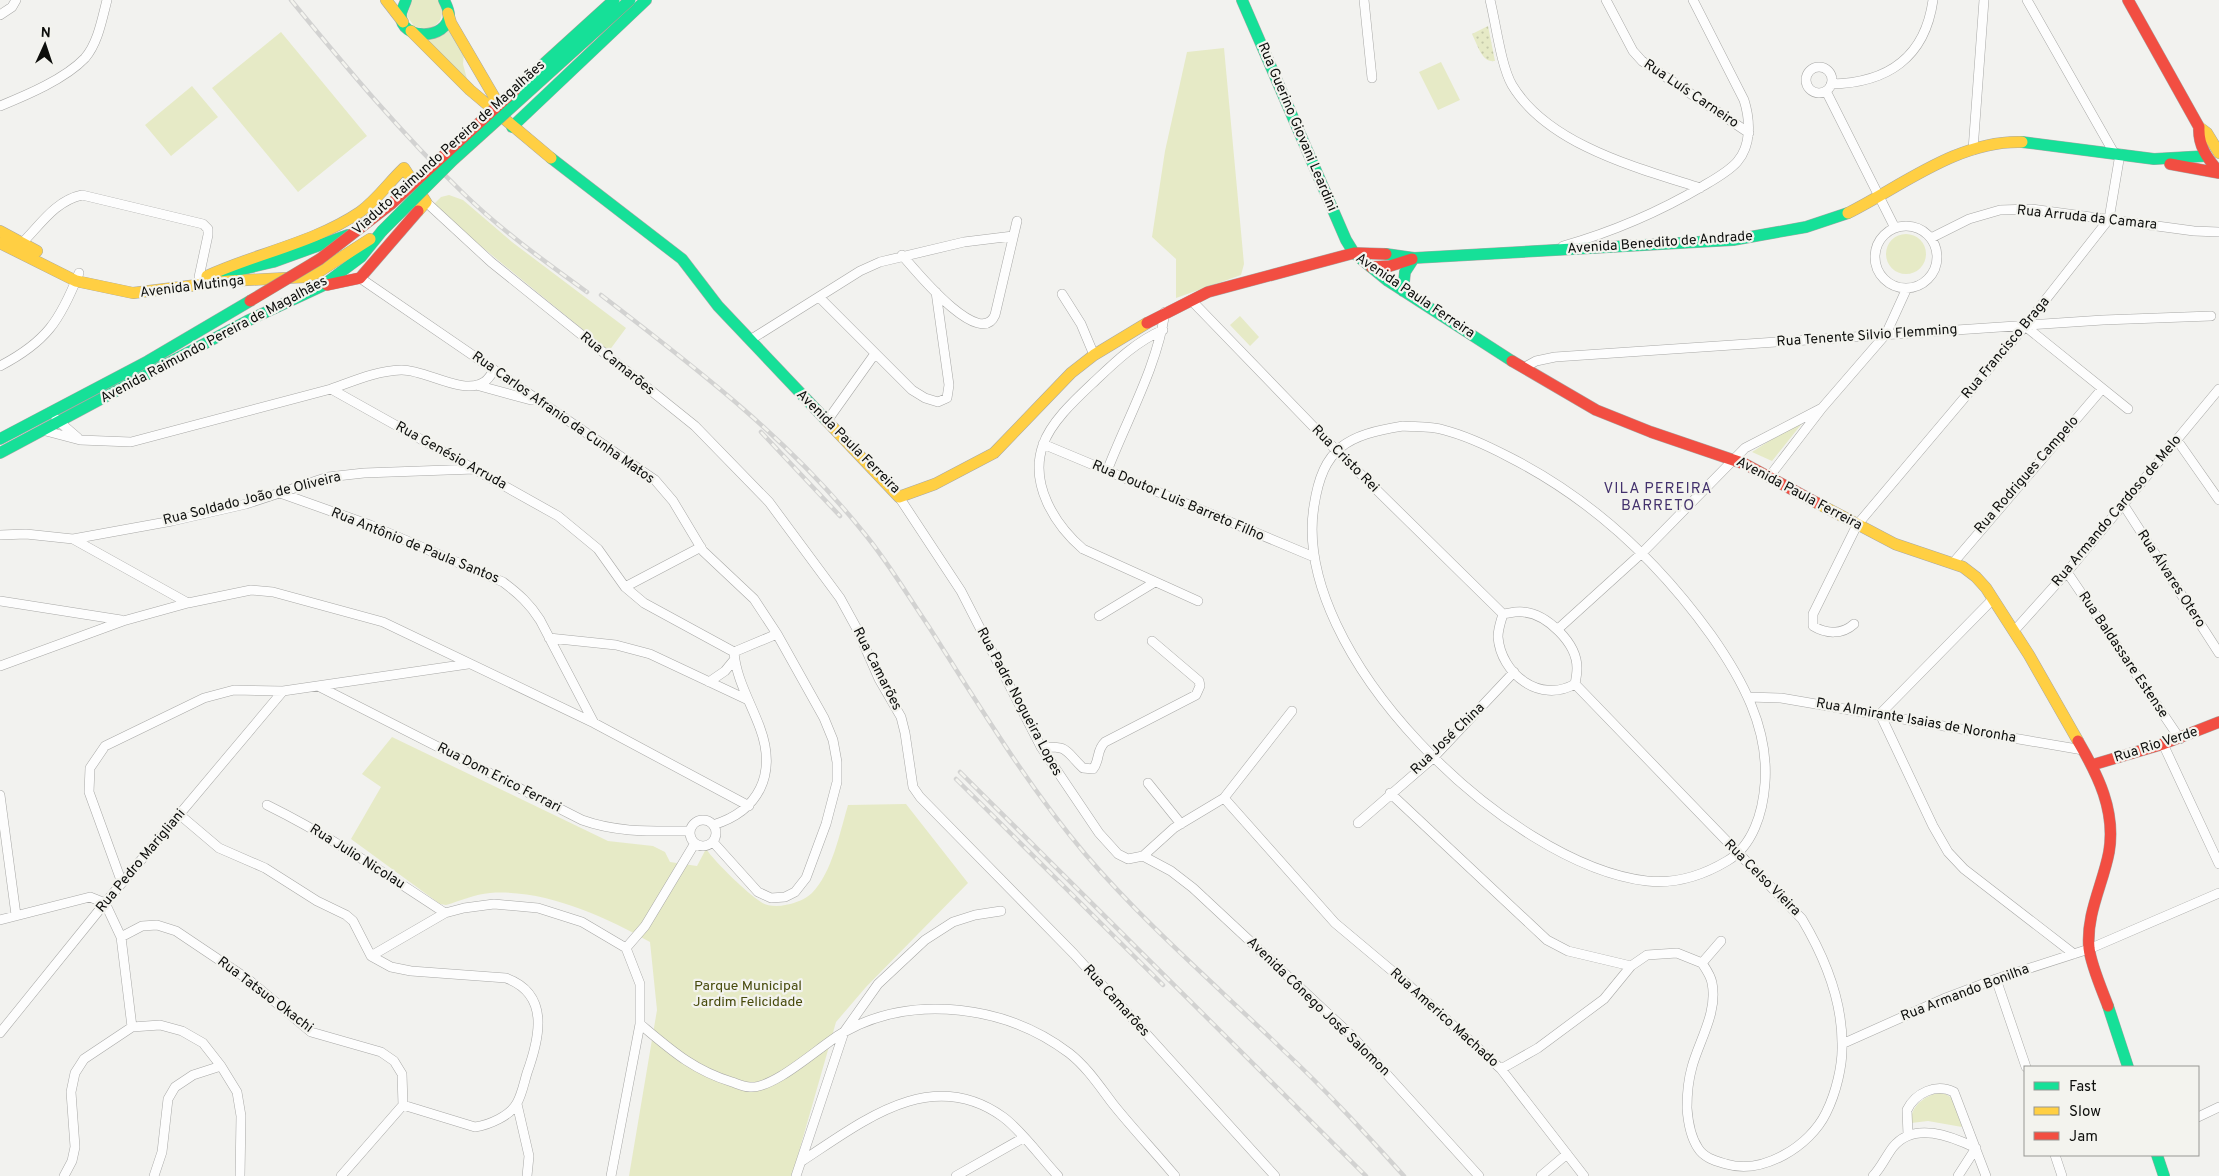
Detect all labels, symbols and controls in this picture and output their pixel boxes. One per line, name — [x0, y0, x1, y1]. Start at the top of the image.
north arrow — [20, 20, 70, 70]
text: N — [40, 25, 51, 42]
street label: Rua Guerino Giovani Leardini — [1254, 40, 1340, 214]
street label: Rua Luís Carneiro — [1640, 56, 1742, 132]
street label: Viaduto Raimundo Pereira de Magalhães — [349, 57, 549, 239]
street label: Rua Arruda da Camara — [2016, 202, 2158, 234]
street label: Avenida Benedito de Andrade — [1567, 228, 1753, 258]
street label: Avenida Paula Ferreira — [1352, 250, 1478, 342]
street label: Avenida Mutinga — [139, 272, 245, 302]
street label: Avenida Raimundo Pereira de Magalhães — [98, 273, 330, 407]
street label: Rua Francisco Braga — [1958, 294, 2054, 402]
street label: Rua Tenente Silvio Flemming — [1776, 321, 1958, 351]
street label: Rua Camarões — [576, 329, 658, 399]
street label: Rua Carlos Afranio da Cunha Matos — [468, 348, 658, 488]
street label: Avenida Paula Ferreira — [792, 386, 904, 498]
street label: Rua Rodrigues Campelo — [1971, 413, 2083, 537]
street label: Rua Genésio Arruda — [392, 418, 510, 494]
street label: Rua Cristo Rei — [1308, 422, 1382, 496]
street label: Rua Armando Cardoso de Melo — [2049, 432, 2185, 590]
street label: Avenida Paula Ferreira — [1733, 454, 1865, 534]
street label: Rua Doutor Luis Barreto Filho — [1089, 457, 1267, 545]
street label: Rua Soldado João de Oliveira — [161, 469, 343, 529]
district label: VILA PEREIRA BARRETO — [1604, 480, 1712, 516]
street label: Rua Antônio de Paula Santos — [328, 504, 502, 588]
street label: Rua Álvares Otero — [2133, 526, 2210, 631]
street label: Rua Baldassare Estense — [2074, 588, 2172, 722]
street label: Rua Camarões — [849, 625, 905, 713]
street label: Rua Padre Nogueira Lopes — [973, 625, 1065, 779]
street label: Rua Almirante Isaias de Noronha — [1815, 695, 2017, 747]
street label: Rua José China — [1408, 699, 1488, 779]
street label: Rua Rio Verde — [2112, 723, 2200, 767]
street label: Rua Dom Erico Ferrari — [434, 739, 564, 817]
street label: Rua Pedro Marigliani — [93, 806, 189, 916]
street label: Rua Julio Nicolau — [306, 821, 408, 893]
street label: Rua Celso Vieira — [1720, 836, 1804, 920]
street label: Avenida Cônego José Salomon — [1243, 934, 1393, 1080]
street label: Rua Tatsuo Okachi — [214, 953, 316, 1037]
street label: Rua Camarões — [1079, 961, 1153, 1041]
street label: Rua Armando Bonilha — [1898, 961, 2032, 1025]
street label: Rua Americo Machado — [1386, 965, 1502, 1071]
park label: Parque Municipal Jardim Felicidade — [693, 978, 803, 1011]
legend — [2024, 1066, 2199, 1156]
text: Fast — [2069, 1078, 2097, 1097]
text: Slow — [2069, 1103, 2101, 1122]
text: Jam — [2069, 1128, 2098, 1147]

